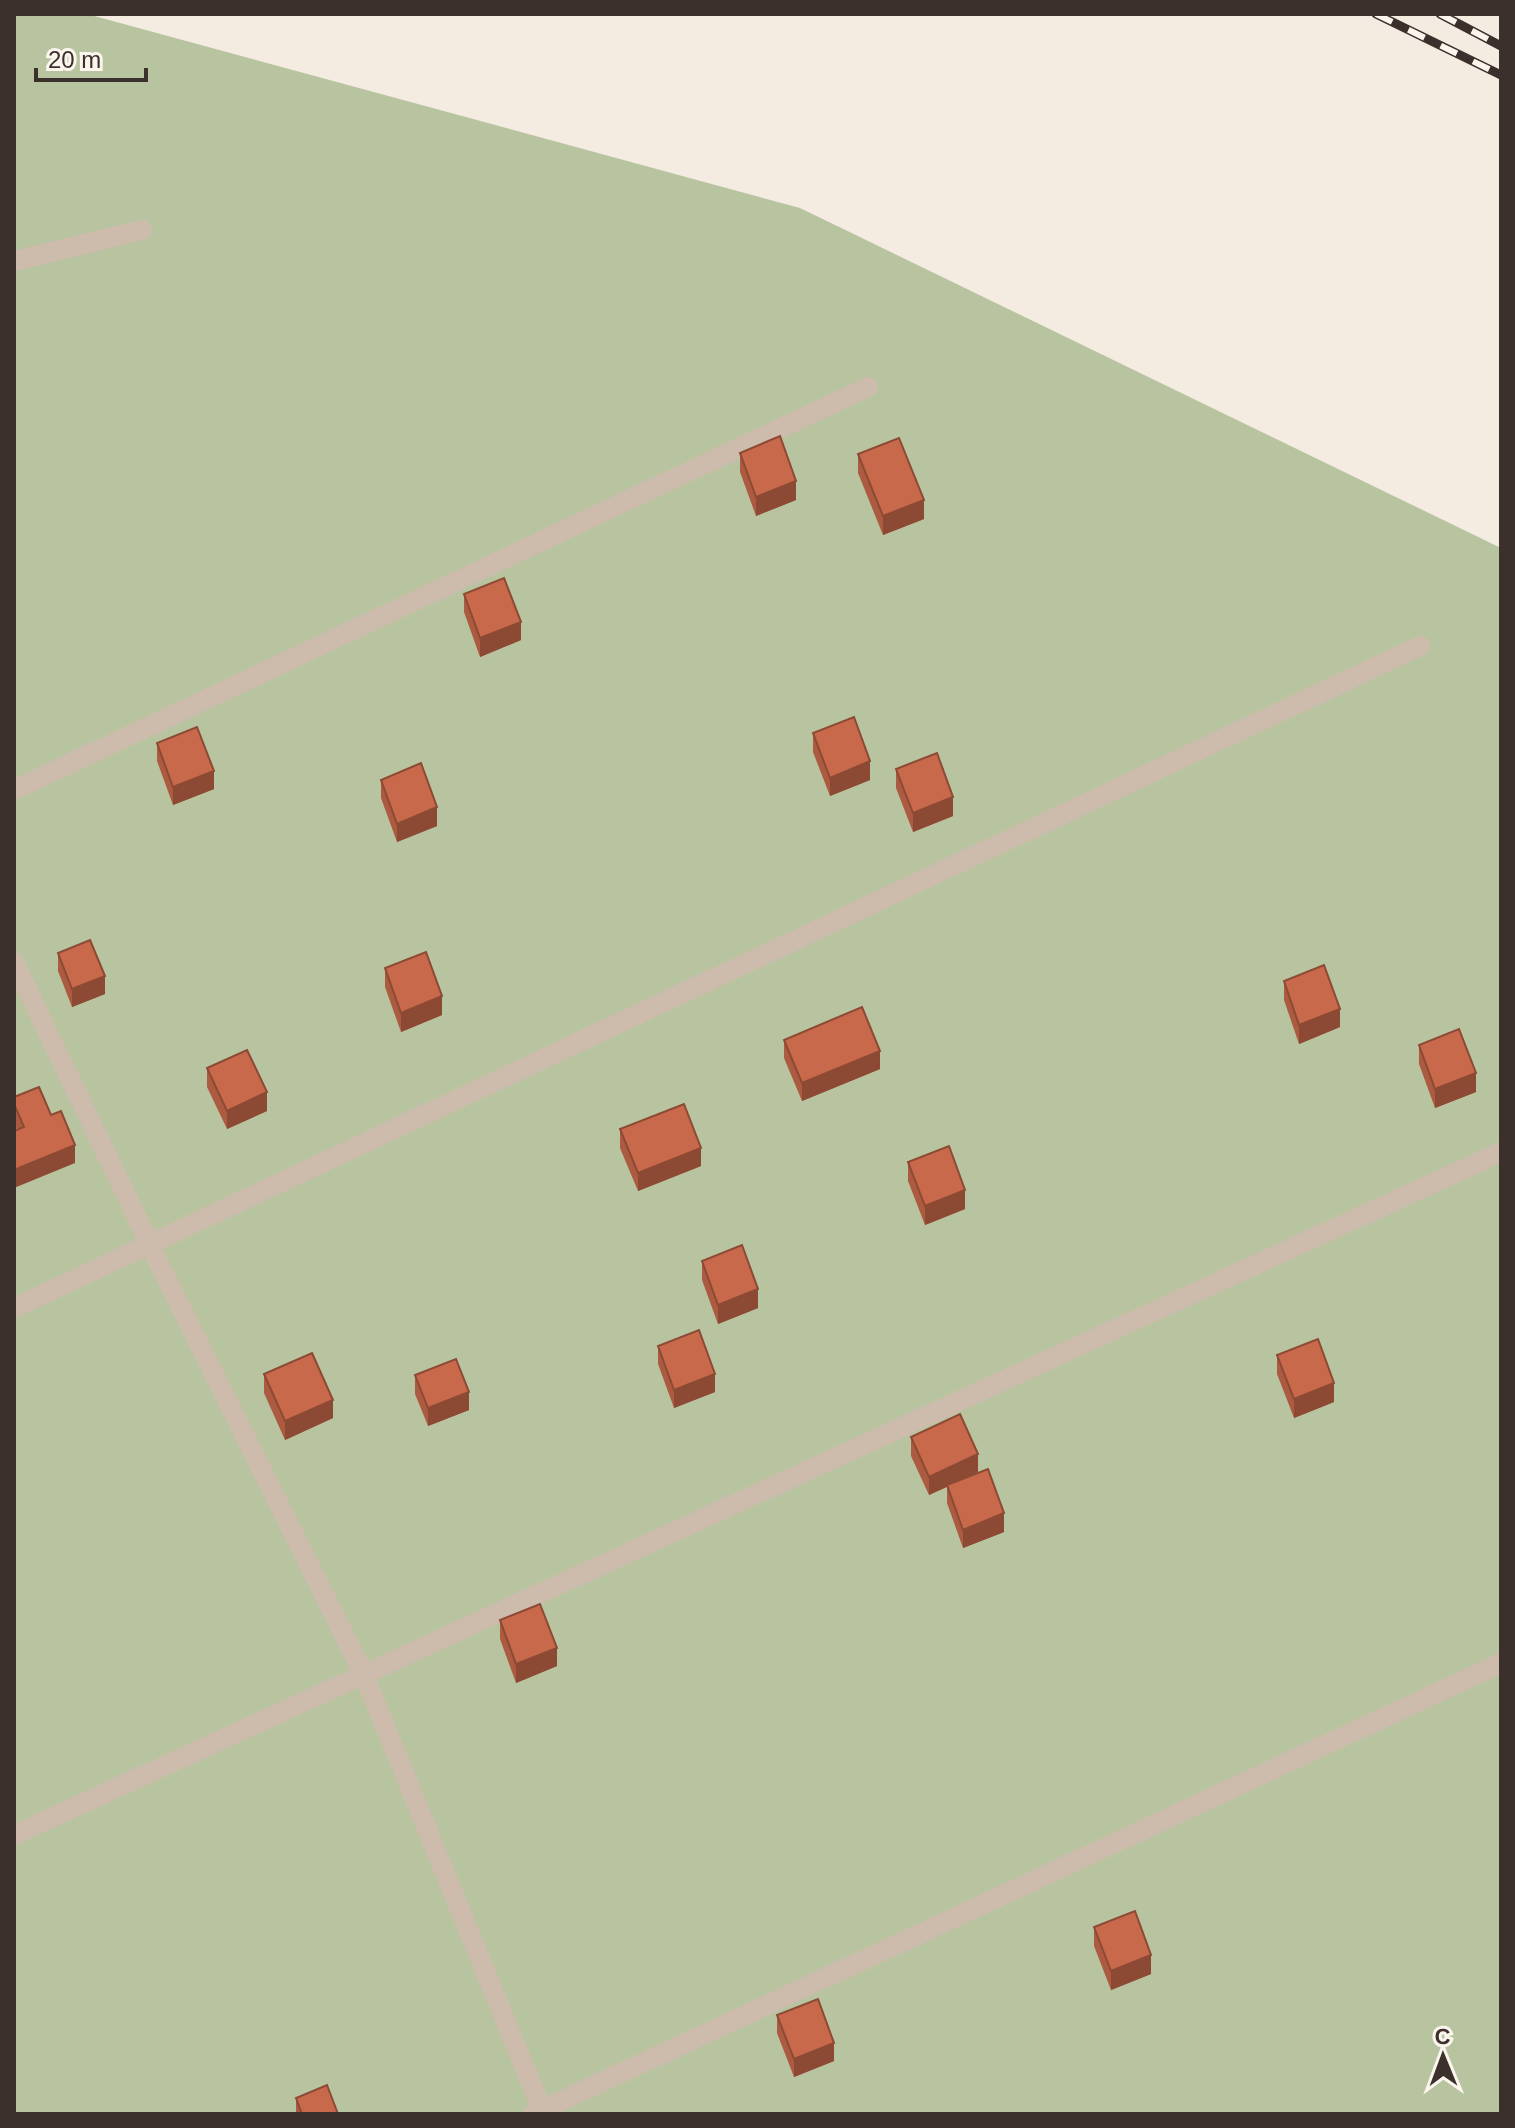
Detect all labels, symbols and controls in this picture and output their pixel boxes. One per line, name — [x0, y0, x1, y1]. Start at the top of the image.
scale bar — [36, 32, 146, 82]
text: 20 m — [48, 46, 101, 73]
north arrow — [1403, 2016, 1483, 2096]
text: С — [1434, 2024, 1451, 2049]

